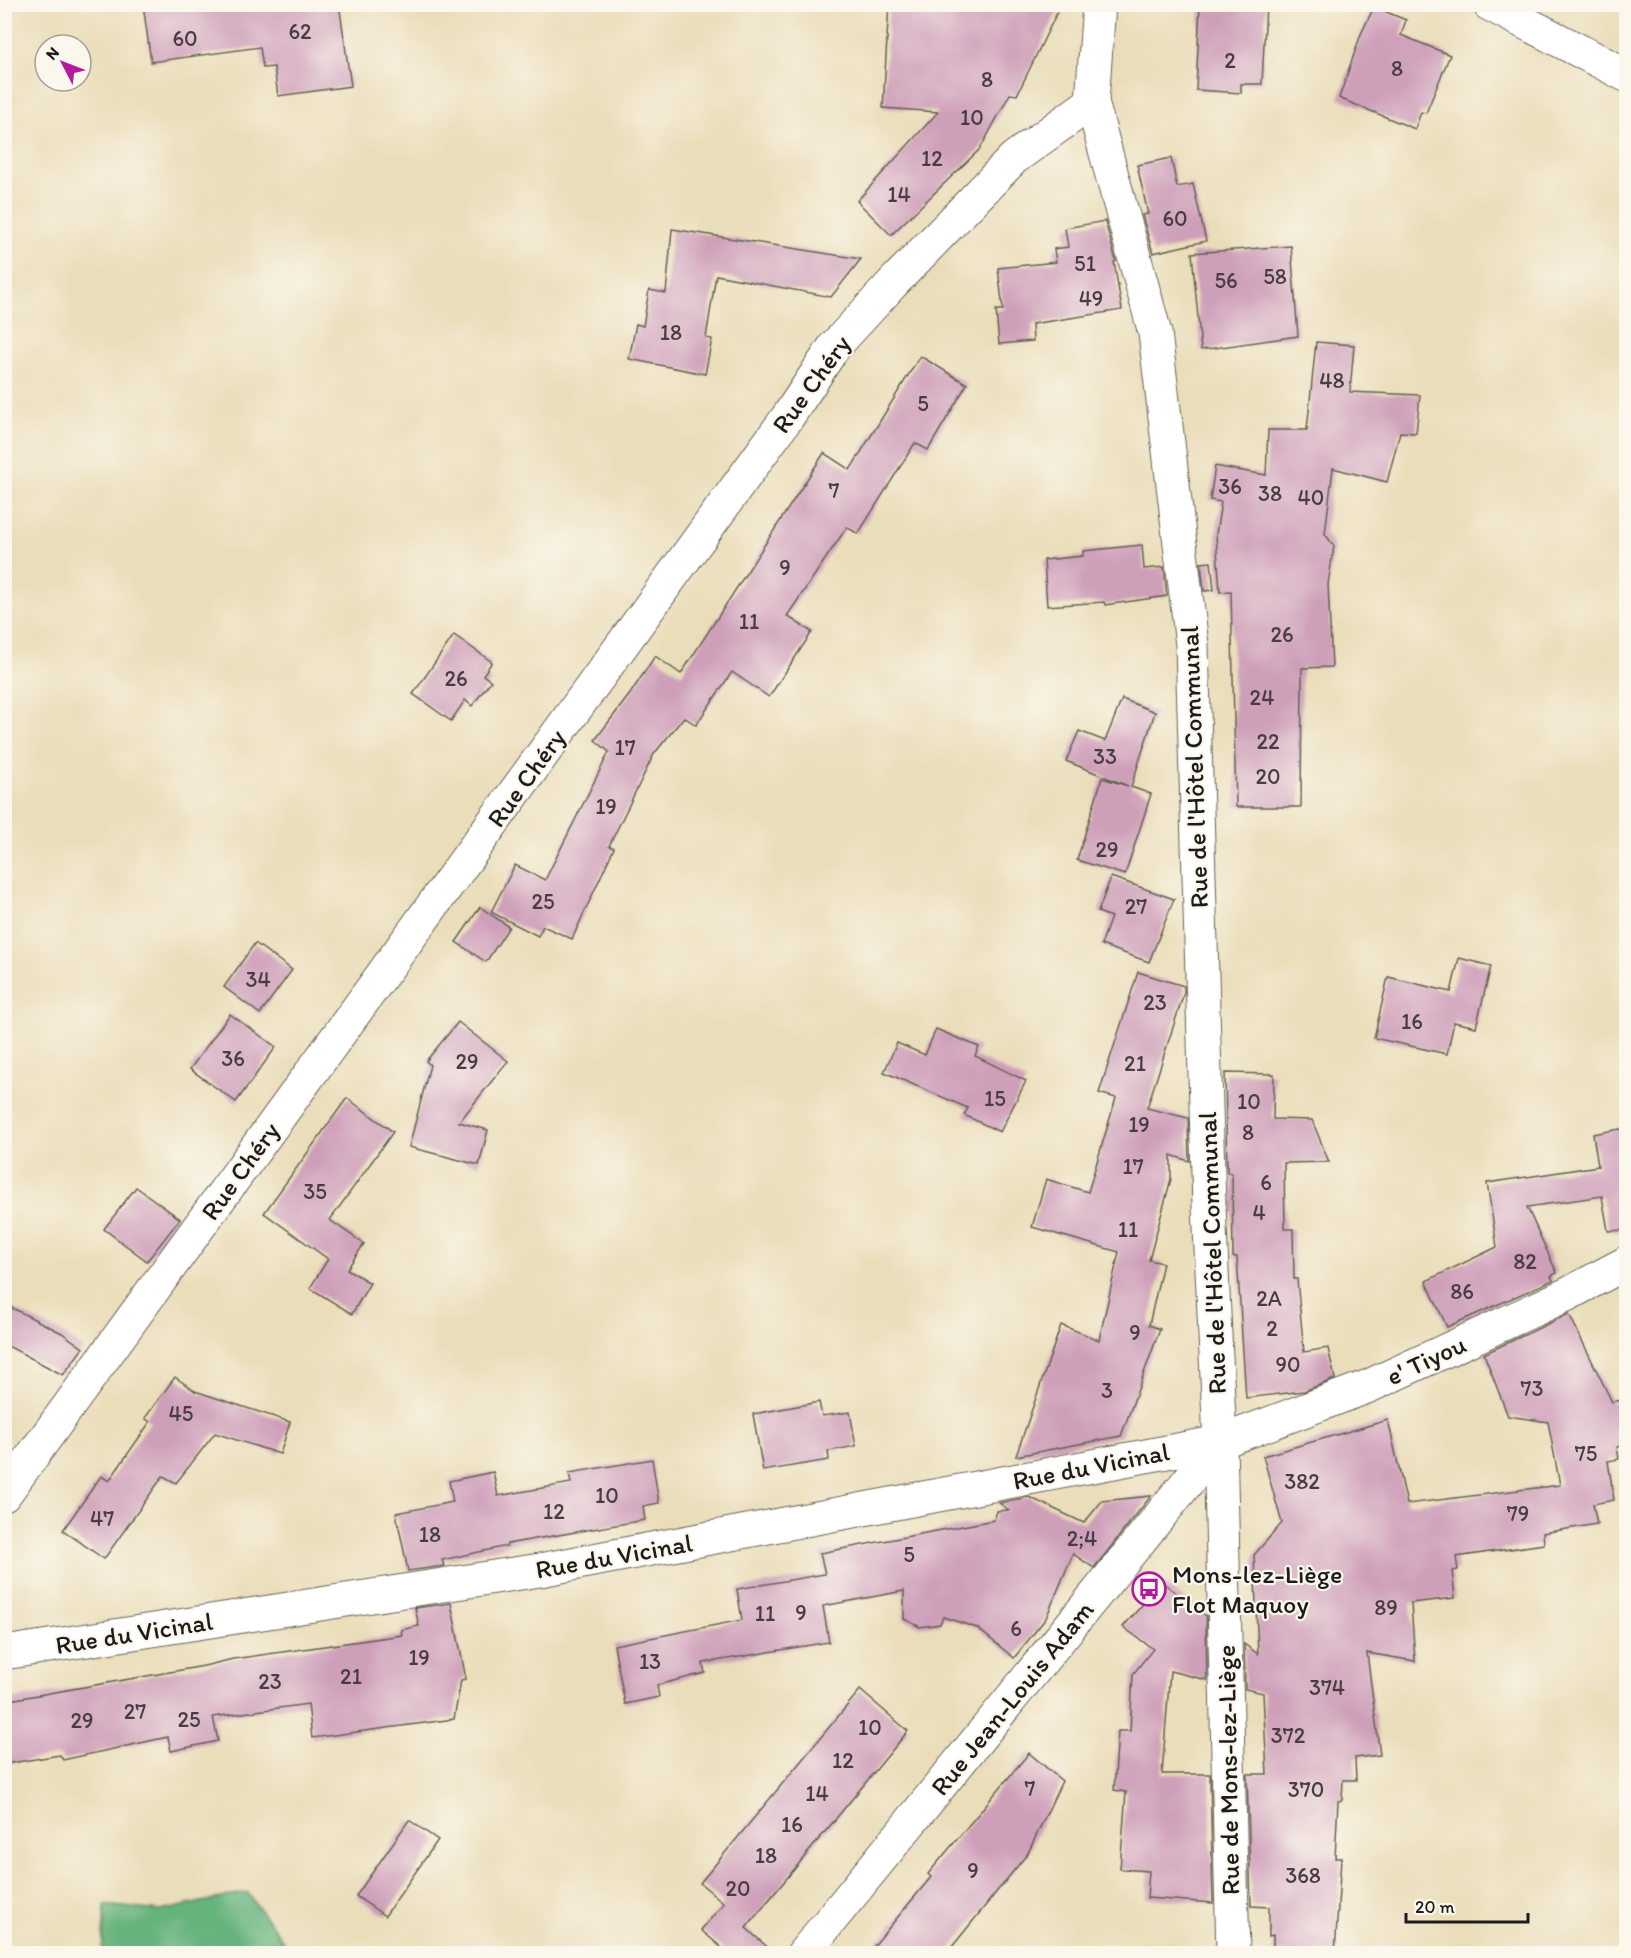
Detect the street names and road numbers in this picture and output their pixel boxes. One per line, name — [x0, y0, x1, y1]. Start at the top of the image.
street label: Rue Chéry — [765, 329, 857, 439]
street label: Rue de l'Hôtel Communal — [1173, 625, 1215, 909]
street label: Rue Chéry — [480, 723, 572, 833]
street label: Rue de l'Hôtel Communal — [1191, 1111, 1233, 1395]
street label: Rue Chéry — [194, 1116, 286, 1226]
street label: e' Tiyou — [1381, 1328, 1471, 1392]
street label: Rue du Vicinal — [1010, 1435, 1172, 1497]
street label: Rue du Vicinal — [533, 1526, 695, 1586]
street label: Rue Jean-Louis Adam — [923, 1594, 1101, 1802]
street label: Rue du Vicinal — [53, 1605, 215, 1661]
street label: Rue de Mons-lez-Liège — [1210, 1644, 1246, 1896]

